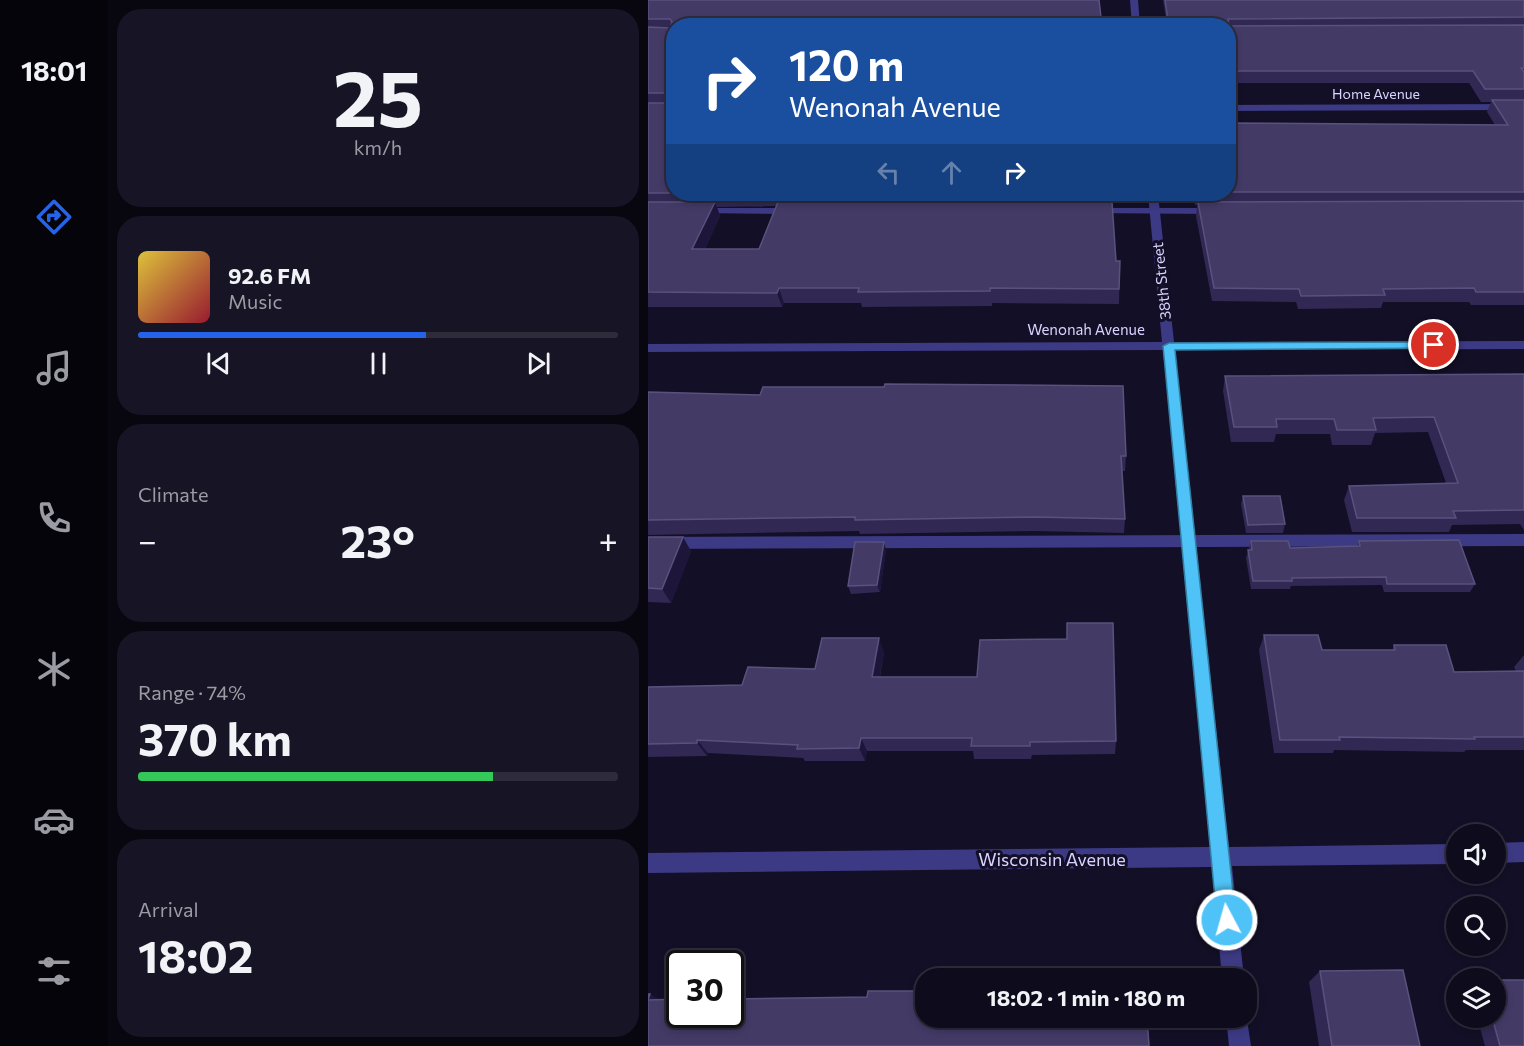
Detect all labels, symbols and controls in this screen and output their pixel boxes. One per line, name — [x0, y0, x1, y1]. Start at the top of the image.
text: 120 m — [789, 38, 904, 90]
icon: right — [690, 42, 768, 120]
text: 25 — [333, 48, 423, 143]
text: 18:01 — [21, 54, 87, 87]
street label: Home Avenue — [1332, 85, 1420, 102]
text: Wenonah Avenue — [789, 90, 1001, 123]
text: km/h — [354, 135, 402, 159]
icon: left — [872, 156, 905, 189]
icon: ahead — [935, 156, 968, 189]
icon: right — [998, 156, 1031, 189]
icon: directions — [33, 196, 75, 238]
street label: 38th Street — [1148, 242, 1174, 321]
text: 92.6 FM — [228, 262, 311, 289]
text: Music — [228, 289, 282, 313]
pin — [1408, 319, 1459, 370]
street label: Wenonah Avenue — [1027, 320, 1145, 338]
icon: arrive — [1417, 328, 1450, 361]
icon: music — [33, 347, 75, 389]
icon: previous — [202, 347, 235, 380]
icon: pause — [362, 347, 395, 380]
icon: next — [522, 347, 555, 380]
text: Climate — [138, 482, 208, 506]
icon: phone — [33, 497, 75, 539]
text: 23° — [341, 512, 415, 567]
text: − — [138, 519, 157, 560]
text: + — [599, 519, 618, 560]
icon: climate — [33, 648, 75, 690]
text: Range · 74% — [138, 680, 246, 704]
text: 370 km — [138, 710, 292, 765]
icon: car — [33, 799, 75, 841]
map controls — [1446, 824, 1506, 1028]
button: sound — [1446, 824, 1506, 884]
street label: Wisconsin Avenue — [978, 848, 1126, 870]
position arrow — [1195, 888, 1259, 952]
button: search — [1446, 896, 1506, 956]
text: Arrival — [138, 897, 199, 921]
text: 18:02 — [138, 927, 253, 982]
icon: filters — [33, 950, 75, 992]
speed limit sign: 30 — [666, 950, 744, 1028]
button: layers — [1446, 968, 1506, 1028]
text: 18:02 · 1 min · 180 m — [987, 984, 1185, 1011]

